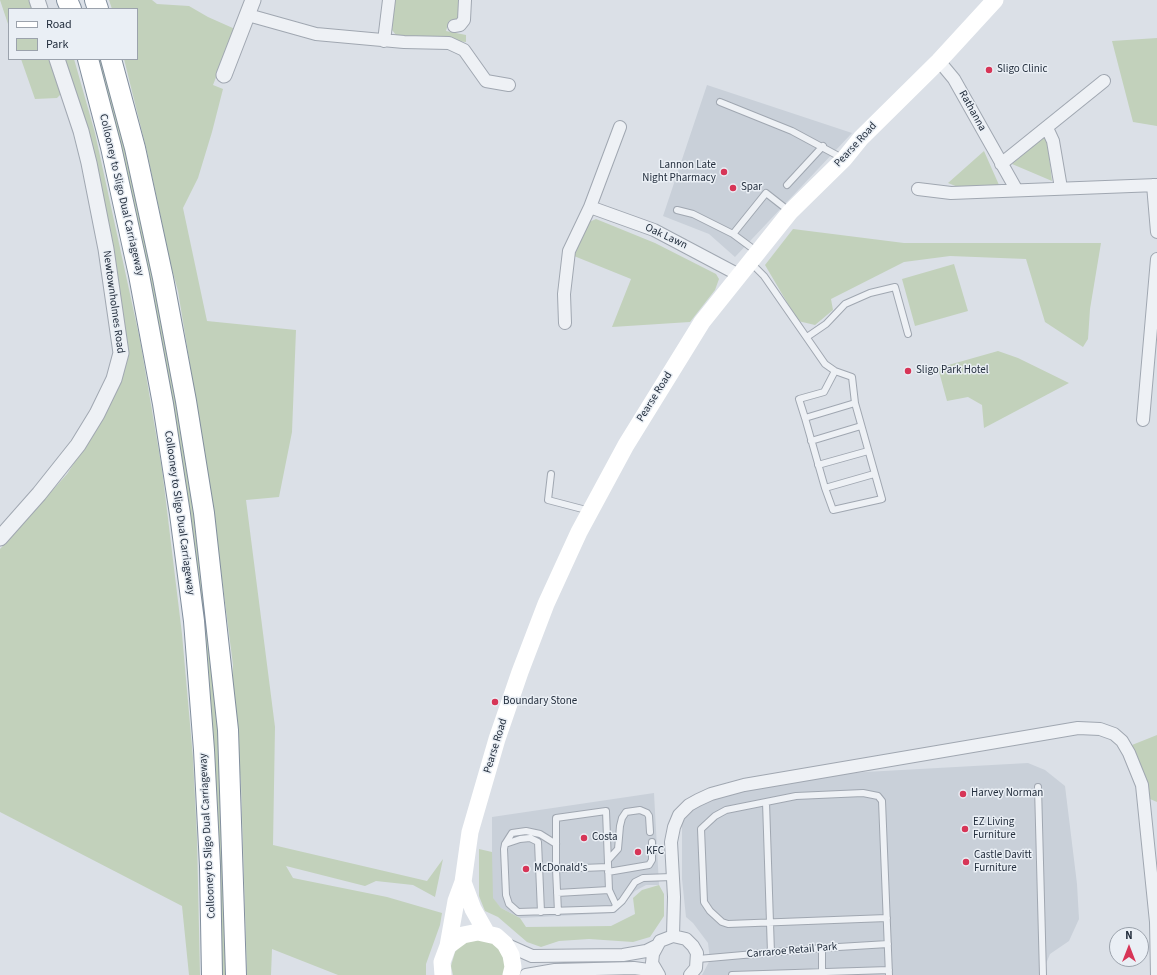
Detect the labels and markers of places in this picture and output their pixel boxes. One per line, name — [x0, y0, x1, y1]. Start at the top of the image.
place label: Sligo Clinic — [997, 63, 1047, 77]
marker: Sligo Clinic — [984, 65, 994, 75]
place label: Lannon Late Night Pharmacy — [642, 159, 716, 185]
marker: Lannon Late Night Pharmacy — [719, 167, 729, 177]
place label: Spar — [741, 181, 762, 195]
marker: Spar — [728, 183, 738, 193]
place label: Sligo Park Hotel — [916, 364, 988, 378]
marker: Sligo Park Hotel — [903, 366, 913, 376]
place label: Boundary Stone — [503, 695, 577, 709]
marker: Boundary Stone — [490, 697, 500, 707]
place label: Harvey Norman — [971, 787, 1043, 801]
marker: Harvey Norman — [958, 789, 968, 799]
place label: EZ Living Furniture — [973, 816, 1016, 842]
marker: EZ Living Furniture — [960, 824, 970, 834]
place label: Costa — [592, 831, 618, 845]
marker: Costa — [579, 833, 589, 843]
place label: KFC — [646, 845, 664, 859]
marker: KFC — [633, 847, 643, 857]
place label: Castle Davitt Furniture — [974, 849, 1032, 875]
marker: Castle Davitt Furniture — [961, 857, 971, 867]
place label: McDonald's — [534, 862, 587, 876]
marker: McDonald's — [521, 864, 531, 874]

